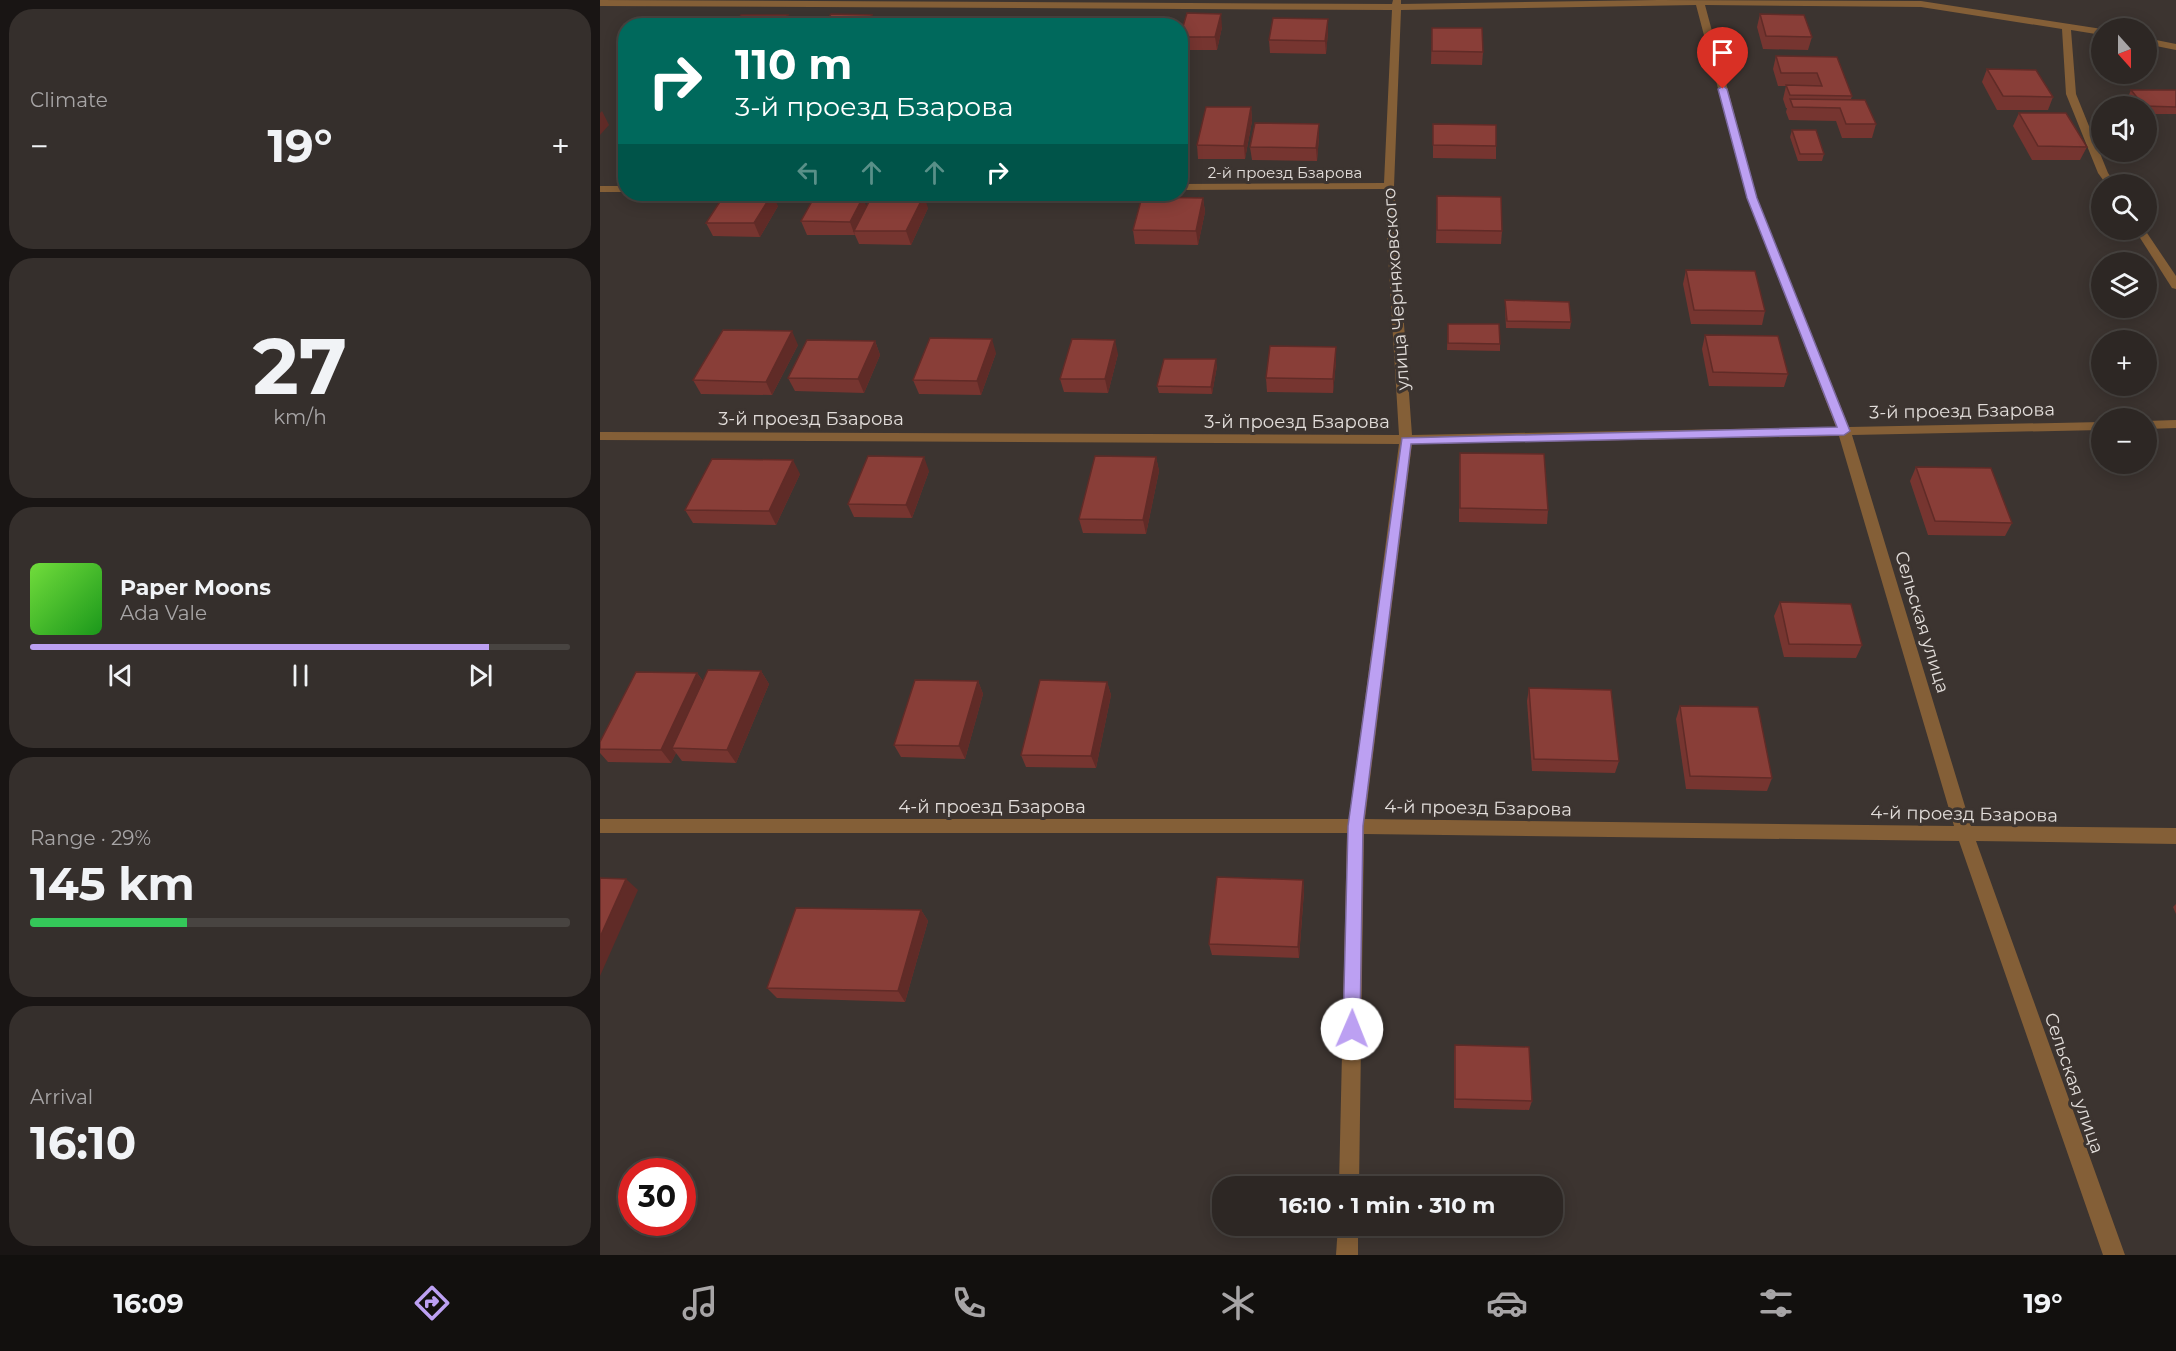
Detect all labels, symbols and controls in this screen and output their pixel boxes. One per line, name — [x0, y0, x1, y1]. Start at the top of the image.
north arrow — [2091, 18, 2157, 84]
map controls — [2091, 18, 2157, 474]
pin — [1697, 27, 1748, 89]
icon: arrive — [1706, 36, 1739, 69]
text: 110 m — [735, 38, 852, 90]
icon: right — [636, 42, 714, 120]
text: Climate — [30, 88, 108, 112]
text: 3-й проезд Бзарова — [735, 90, 1013, 123]
button: sound — [2091, 96, 2157, 162]
text: 19° — [267, 118, 333, 173]
text: − — [30, 126, 49, 166]
text: + — [551, 126, 570, 166]
icon: left — [792, 156, 825, 189]
icon: ahead — [855, 156, 888, 189]
icon: ahead — [918, 156, 951, 189]
icon: right — [981, 156, 1014, 189]
street label: 2-й проезд Бзарова — [1208, 163, 1362, 182]
button: search — [2091, 174, 2157, 240]
street label: улица Черняховского — [1378, 187, 1414, 392]
button: layers — [2091, 252, 2157, 318]
text: 27 — [253, 318, 347, 414]
button: + — [2091, 330, 2157, 396]
street label: 3-й проезд Бзарова — [1869, 398, 2055, 424]
text: km/h — [273, 405, 327, 429]
street label: 3-й проезд Бзарова — [718, 408, 904, 430]
button: − — [2091, 408, 2157, 474]
street label: 3-й проезд Бзарова — [1204, 411, 1390, 433]
street label: Сельская улица — [1890, 548, 1954, 696]
text: Paper Moons — [120, 574, 271, 601]
text: Ada Vale — [120, 601, 207, 625]
icon: previous — [104, 659, 137, 692]
icon: pause — [284, 659, 317, 692]
icon: next — [464, 659, 497, 692]
street label: 4-й проезд Бзарова — [1384, 795, 1572, 821]
street label: 4-й проезд Бзарова — [898, 796, 1086, 818]
street label: 4-й проезд Бзарова — [1870, 801, 2058, 827]
text: Range · 29% — [30, 826, 151, 850]
text: 145 km — [30, 856, 195, 911]
position arrow — [1320, 997, 1384, 1061]
street label: Сельская улица — [2040, 1010, 2108, 1156]
text: Arrival — [30, 1085, 93, 1109]
text: 16:10 — [30, 1115, 136, 1170]
speed limit sign: 30 — [618, 1158, 696, 1236]
text: 16:10 · 1 min · 310 m — [1280, 1192, 1495, 1219]
icon: directions — [411, 1282, 453, 1324]
icon: music — [679, 1282, 721, 1324]
icon: phone — [948, 1282, 990, 1324]
icon: climate — [1217, 1282, 1259, 1324]
icon: car — [1486, 1282, 1528, 1324]
icon: filters — [1755, 1282, 1797, 1324]
text: 16:09 — [113, 1287, 184, 1320]
text: 19° — [2023, 1287, 2063, 1320]

